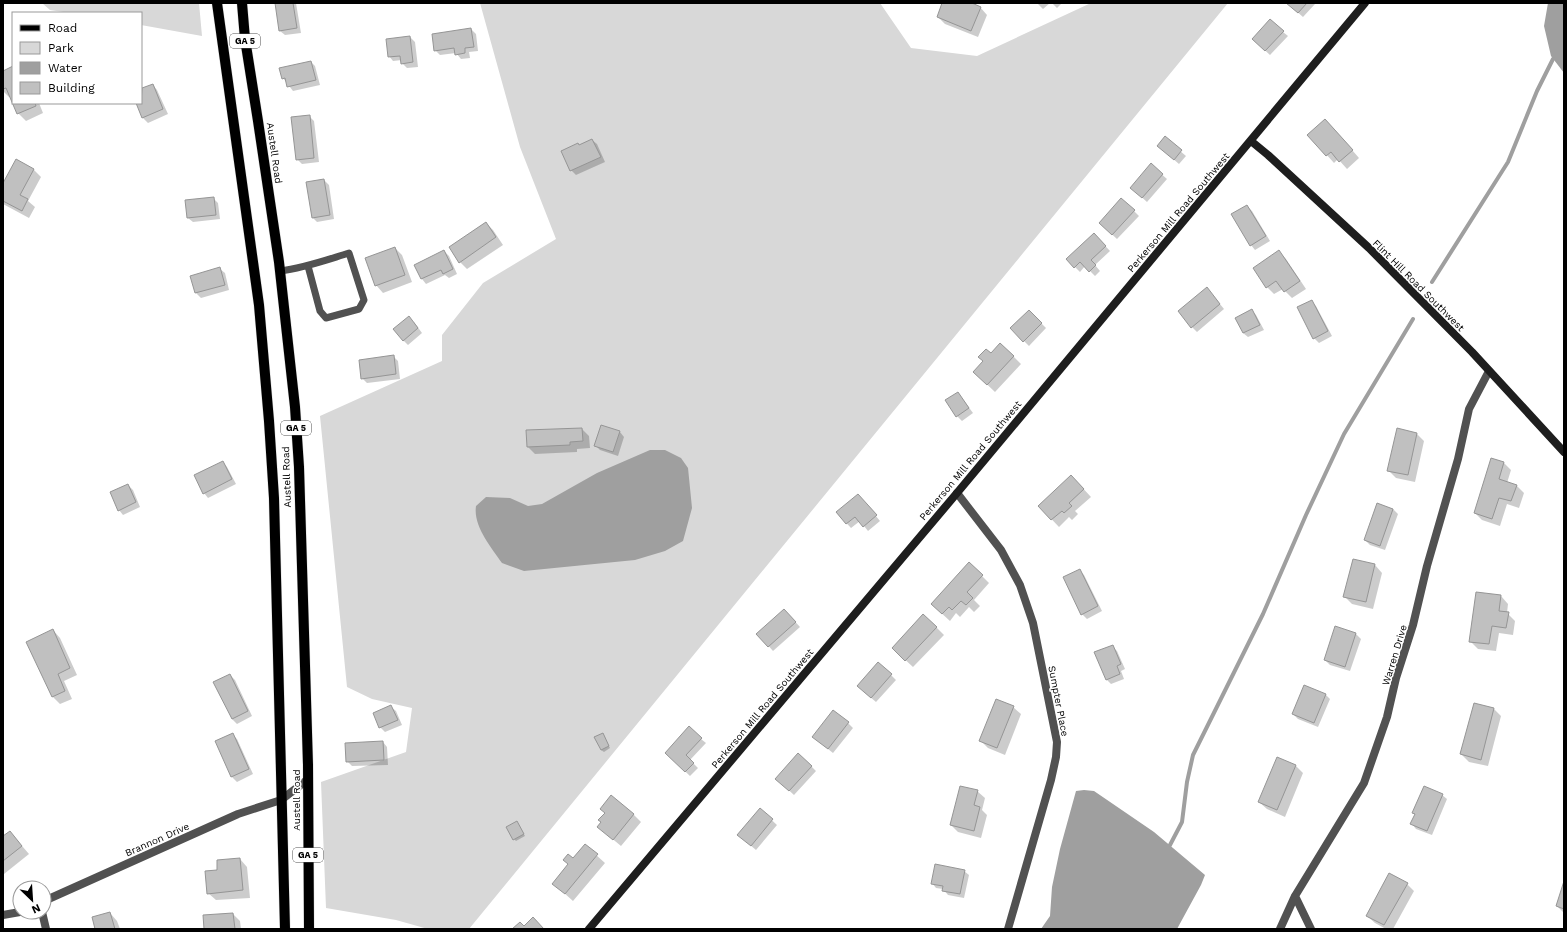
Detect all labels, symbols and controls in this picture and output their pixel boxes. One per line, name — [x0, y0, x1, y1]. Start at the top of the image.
legend — [12, 12, 142, 104]
text: Road — [48, 21, 77, 35]
road number: GA 5 — [230, 34, 260, 48]
text: Park — [48, 41, 74, 55]
text: Water — [48, 61, 83, 75]
text: Building — [48, 81, 95, 95]
street label: Austell Road — [265, 122, 284, 184]
street label: Perkerson Mill Road Southwest — [1125, 150, 1232, 274]
street label: Flint Hill Road Southwest — [1371, 237, 1467, 334]
street label: Perkerson Mill Road Southwest — [917, 398, 1024, 522]
road number: GA 5 — [281, 421, 311, 435]
street label: Austell Road — [280, 446, 293, 508]
street label: Warren Drive — [1380, 623, 1409, 687]
street label: Perkerson Mill Road Southwest — [709, 646, 816, 770]
street label: Sumpter Place — [1046, 665, 1071, 738]
street label: Austell Road — [291, 769, 302, 831]
street label: Brannon Drive — [123, 820, 191, 859]
road number: GA 5 — [293, 848, 323, 862]
north arrow — [12, 880, 52, 920]
text: N — [30, 901, 42, 916]

